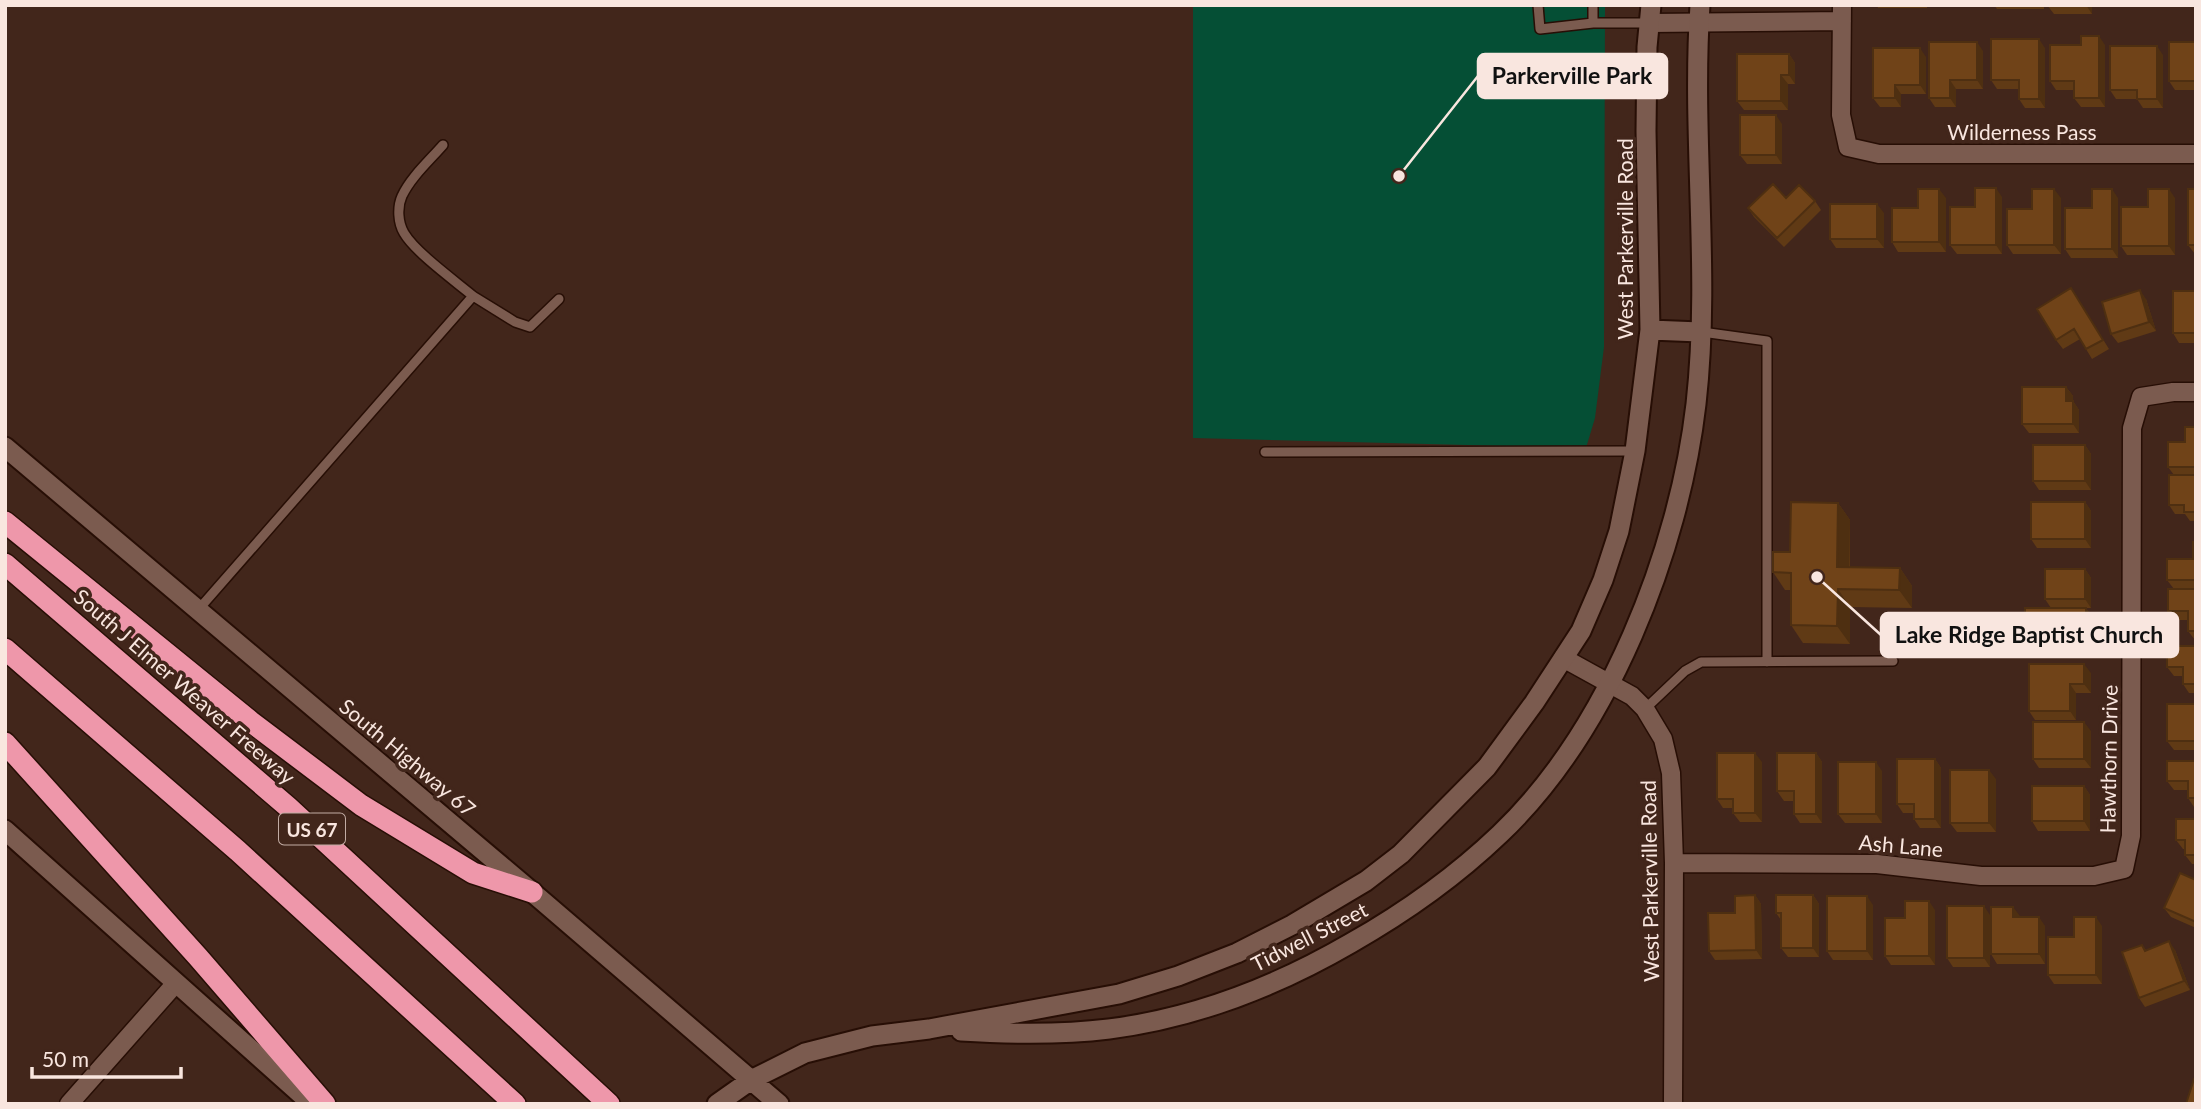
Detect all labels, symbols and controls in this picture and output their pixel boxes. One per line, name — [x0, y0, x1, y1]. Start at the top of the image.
callout: Parkerville Park — [1478, 54, 1667, 98]
text: Parkerville Park — [1492, 61, 1653, 89]
street label: Wilderness Pass — [1947, 119, 2097, 144]
street label: West Parkerville Road — [1612, 138, 1637, 340]
street label: South J Elmer Weaver Freeway — [69, 583, 301, 789]
callout: Lake Ridge Baptist Church — [1881, 613, 2178, 657]
text: Lake Ridge Baptist Church — [1895, 620, 2163, 648]
street label: Hawthorn Drive — [2094, 685, 2122, 833]
street label: South Highway 67 — [335, 693, 481, 821]
street label: West Parkerville Road — [1635, 780, 1663, 982]
road number: US 67 — [279, 814, 345, 844]
street label: Ash Lane — [1858, 829, 1944, 861]
street label: Tidwell Street — [1247, 896, 1372, 976]
scale bar — [32, 1036, 180, 1080]
text: 50 m — [42, 1046, 89, 1071]

